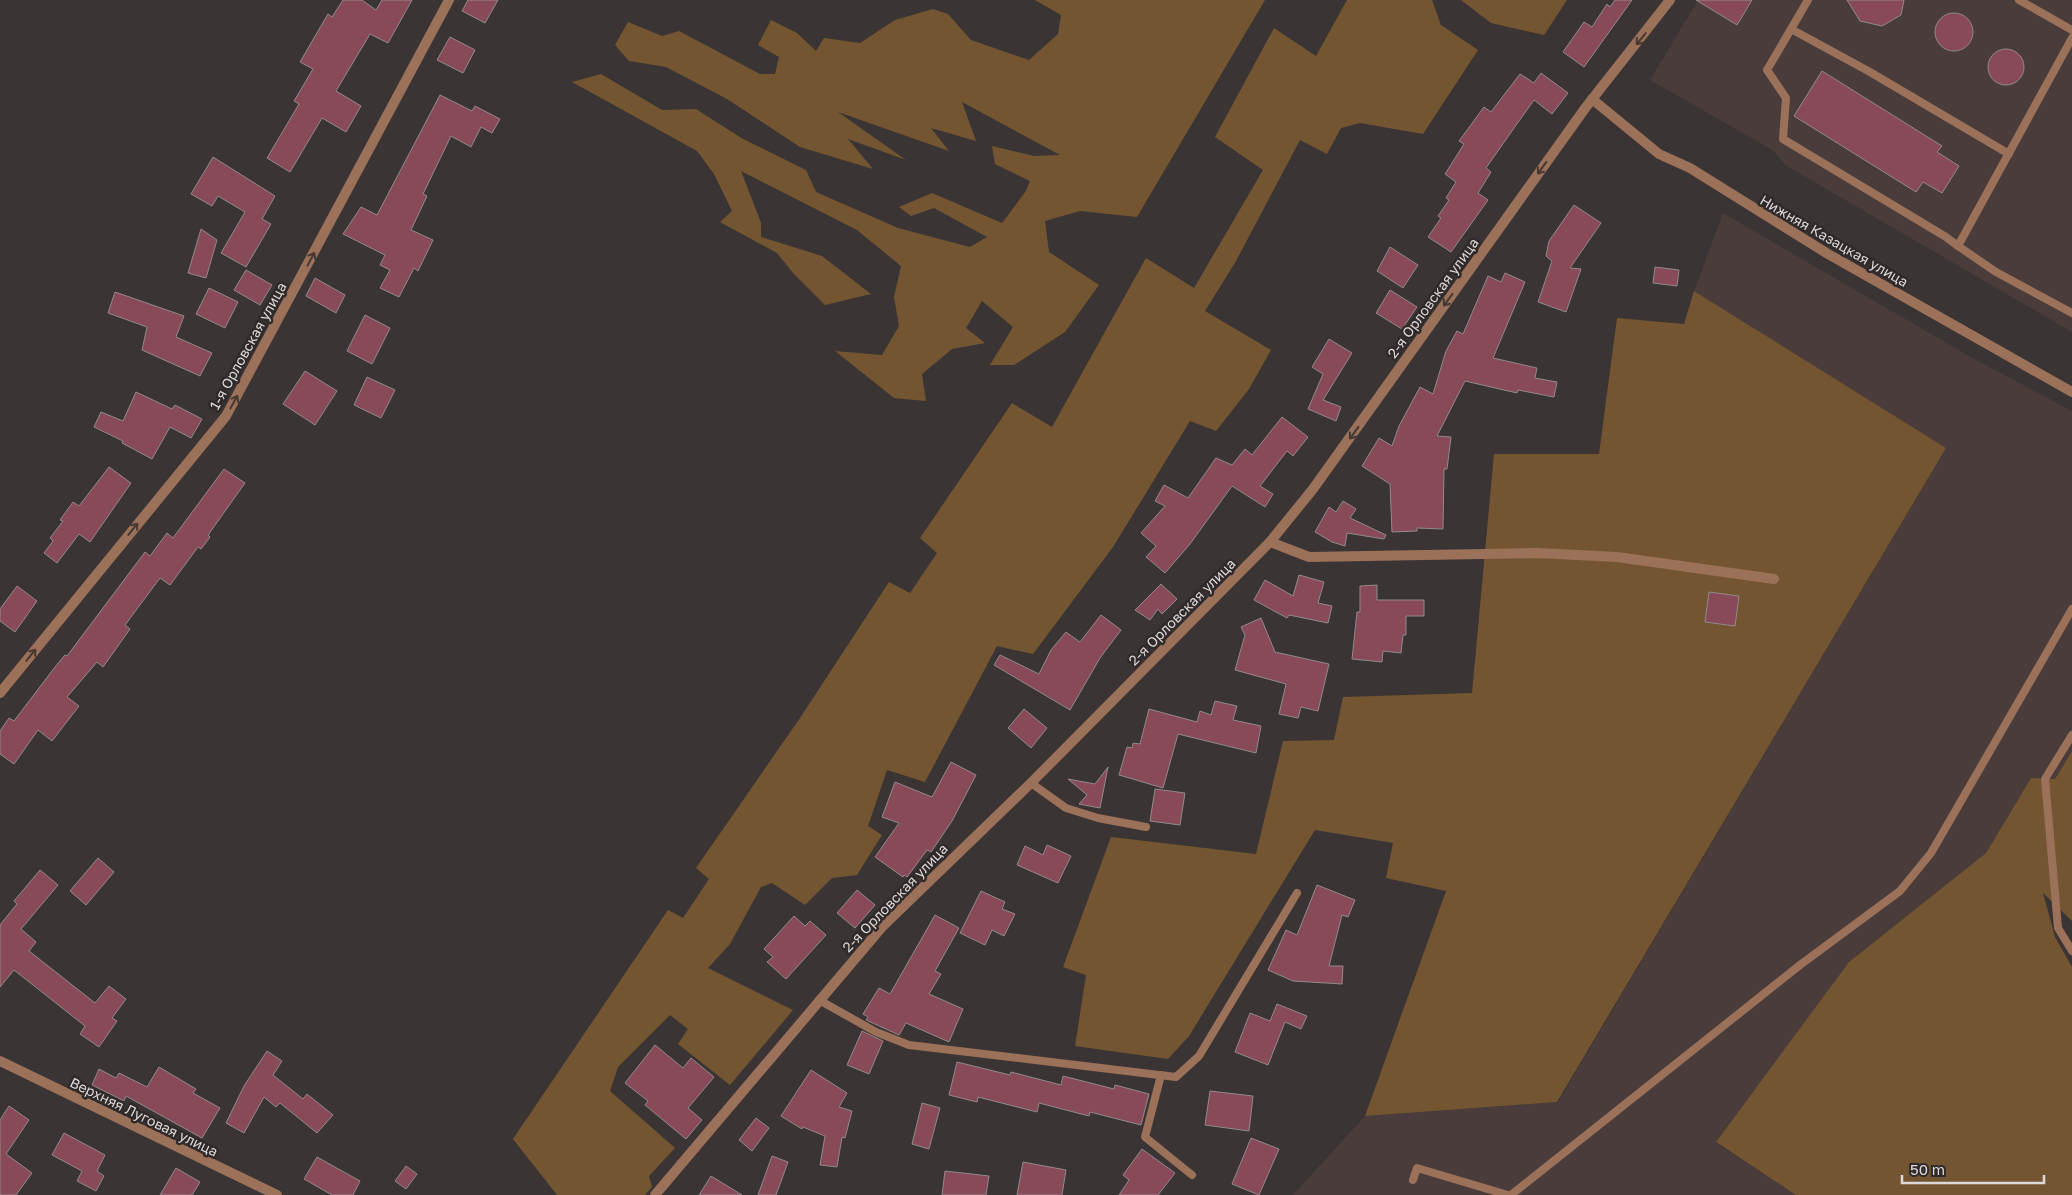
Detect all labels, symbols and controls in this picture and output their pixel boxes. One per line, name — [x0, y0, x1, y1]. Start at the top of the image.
one-way arrow — [1635, 32, 1646, 45]
one-way arrow — [1537, 161, 1548, 174]
street label: Нижняя Казацкая улица — [1757, 191, 1911, 290]
street label: 2-я Орловская улица — [1383, 234, 1482, 361]
one-way arrow — [306, 251, 316, 266]
street label: 1-я Орловская улица — [205, 279, 290, 412]
one-way arrow — [1443, 293, 1453, 307]
one-way arrow — [229, 394, 239, 409]
one-way arrow — [1349, 425, 1359, 439]
one-way arrow — [128, 523, 139, 536]
street label: 2-я Орловская улица — [1125, 555, 1239, 669]
one-way arrow — [25, 649, 36, 662]
street label: 2-я Орловская улица — [838, 840, 951, 955]
street label: Верхняя Луговая улица — [68, 1073, 221, 1160]
scale bar — [1902, 1152, 2044, 1184]
text: 50 m — [1910, 1160, 1945, 1178]

